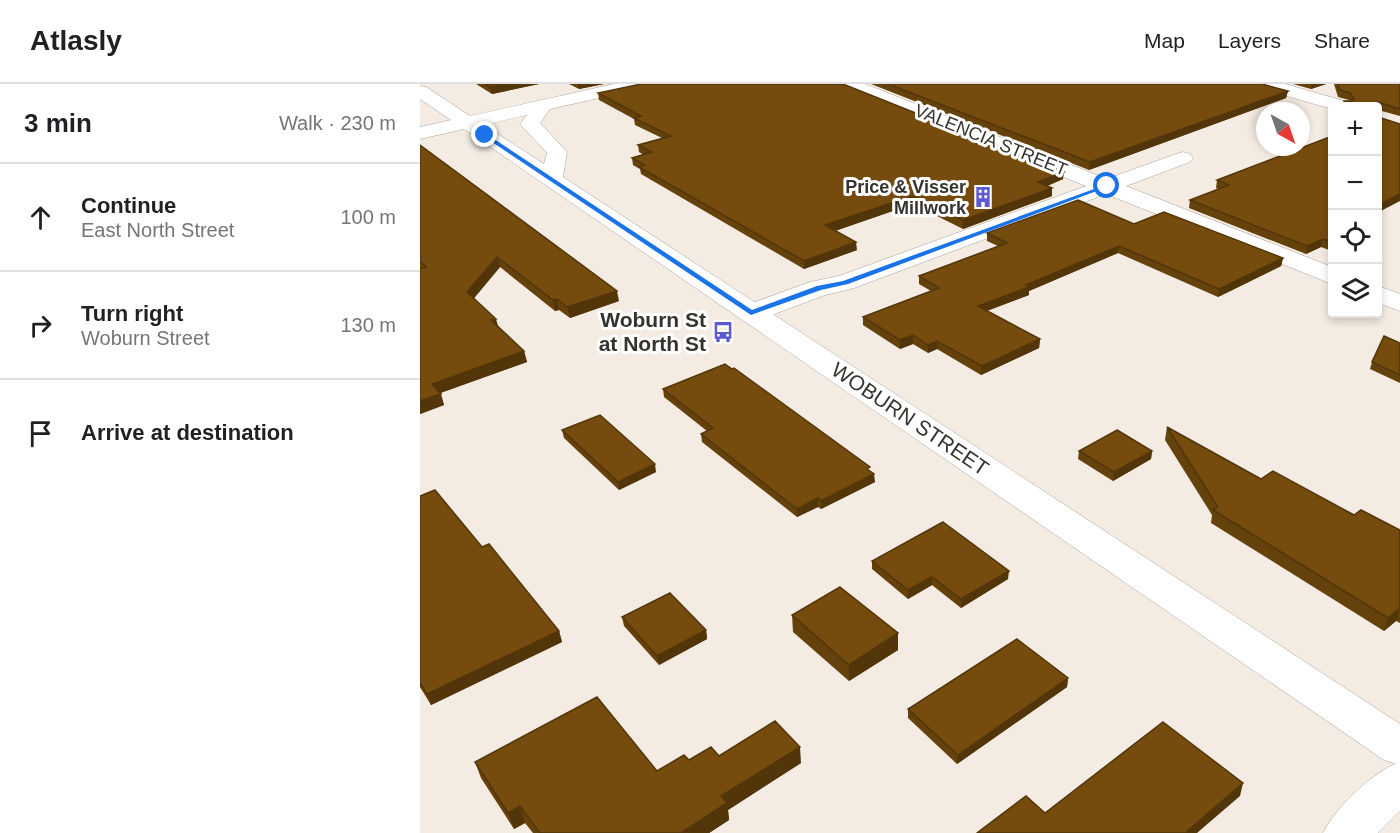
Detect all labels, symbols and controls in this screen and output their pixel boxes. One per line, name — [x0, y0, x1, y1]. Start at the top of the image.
text: Atlasly — [30, 25, 122, 56]
text: Map — [1144, 29, 1185, 52]
text: Layers — [1218, 29, 1281, 52]
text: Share — [1314, 29, 1370, 52]
street label: VALENCIA STREET — [912, 100, 1070, 180]
north arrow — [1256, 102, 1310, 156]
map controls — [1328, 102, 1382, 318]
button: + — [1328, 102, 1382, 156]
text: 3 min — [24, 108, 92, 138]
text: Walk · 230 m — [279, 112, 396, 134]
route end — [471, 121, 497, 147]
button: − — [1328, 156, 1382, 210]
route start — [1093, 172, 1119, 198]
place label: Price & Visser Millwork — [845, 177, 967, 218]
building icon: Price & Visser Millwork — [971, 185, 995, 209]
text: Continue — [81, 193, 176, 218]
icon: ahead — [24, 201, 57, 234]
text: 100 m — [340, 206, 396, 228]
button: locate — [1328, 210, 1382, 264]
text: East North Street — [81, 219, 234, 241]
button: layers — [1328, 264, 1382, 318]
text: Turn right — [81, 301, 183, 326]
place label: Woburn St at North St — [599, 308, 706, 355]
icon: right — [24, 309, 57, 342]
text: 130 m — [340, 314, 396, 336]
bus stop icon: Woburn St at North St — [711, 320, 735, 344]
text: Woburn Street — [81, 327, 210, 349]
street label: WOBURN STREET — [827, 358, 993, 480]
icon: arrive — [24, 417, 57, 450]
text: Arrive at destination — [81, 420, 294, 445]

